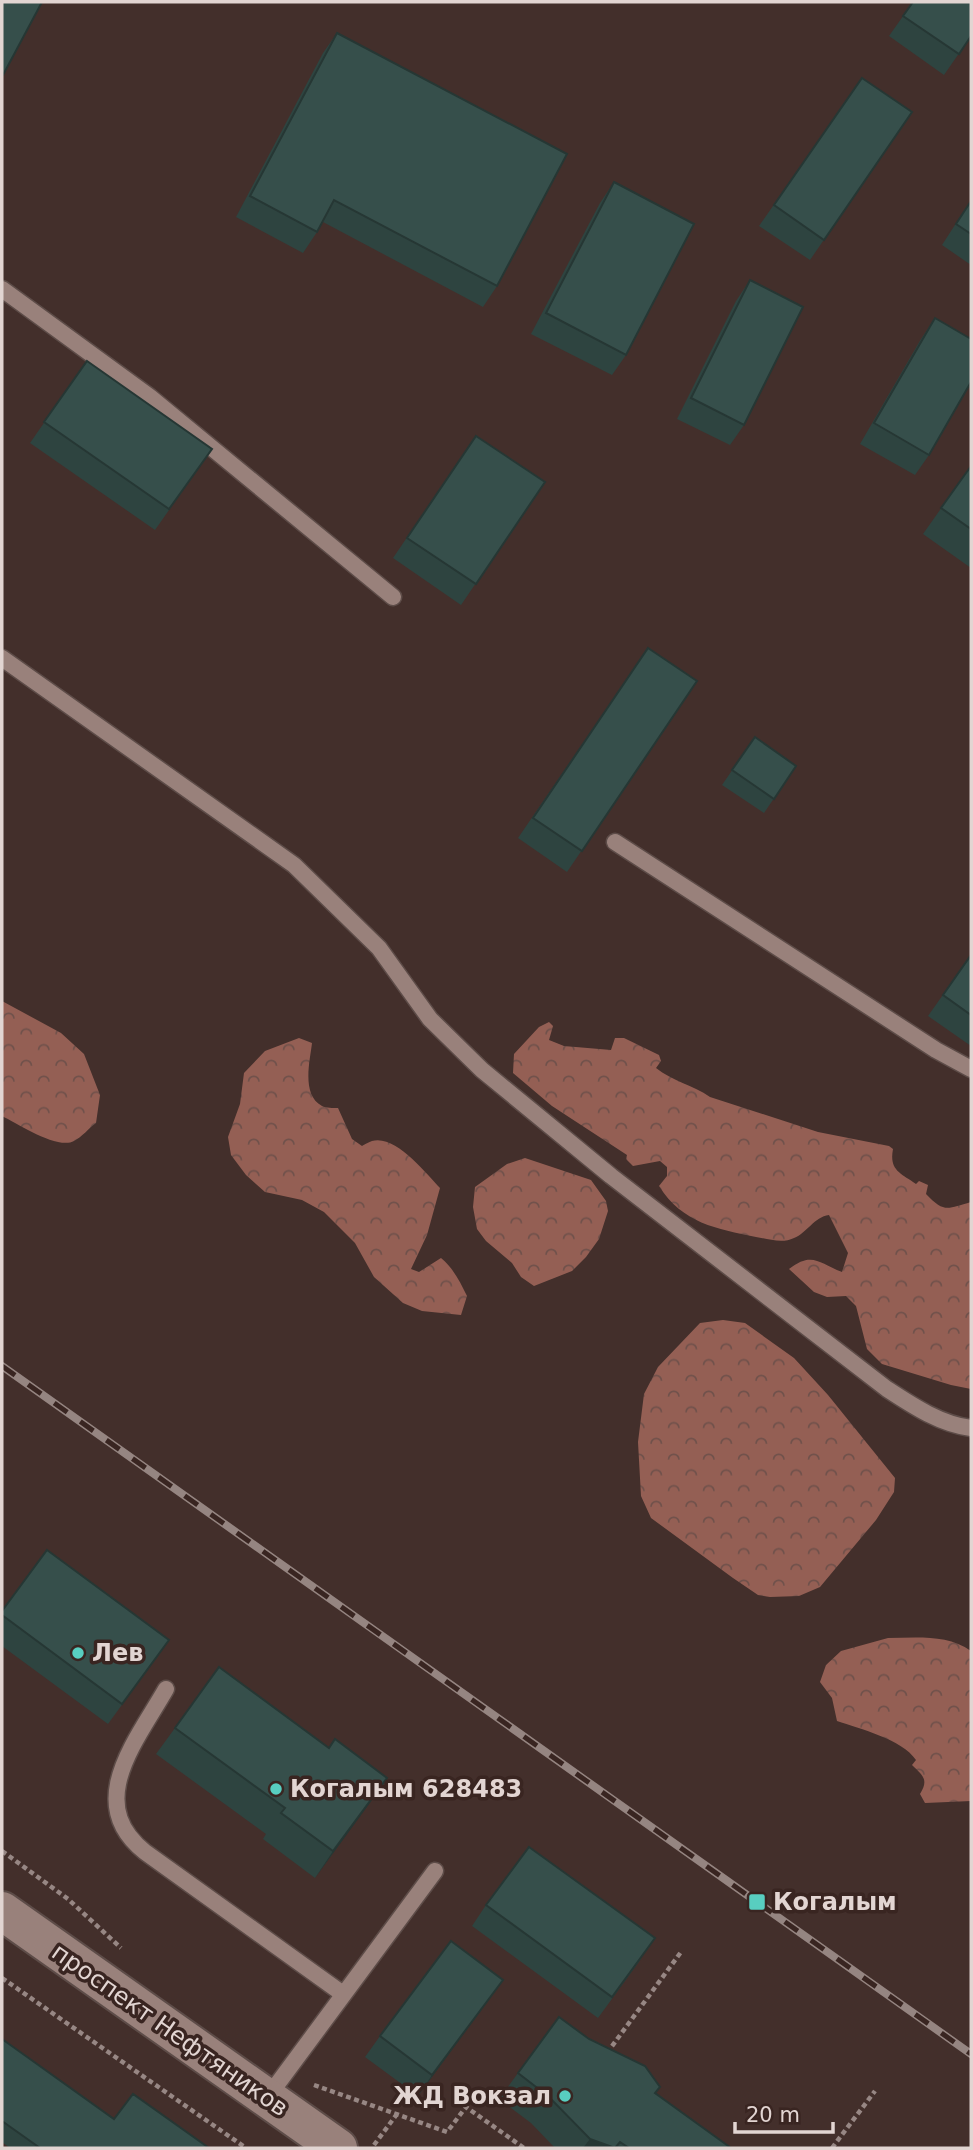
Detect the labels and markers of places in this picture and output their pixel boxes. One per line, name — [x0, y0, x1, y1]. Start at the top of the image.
place label: Лев — [92, 1639, 143, 1667]
marker: Лев — [70, 1645, 86, 1661]
place label: Когалым 628483 — [290, 1775, 522, 1803]
marker: Когалым 628483 — [268, 1781, 284, 1797]
place label: Когалым — [773, 1888, 897, 1916]
marker: Когалым — [747, 1892, 767, 1912]
place label: ЖД Вокзал — [393, 2082, 551, 2110]
marker: ЖД Вокзал — [557, 2088, 573, 2104]

